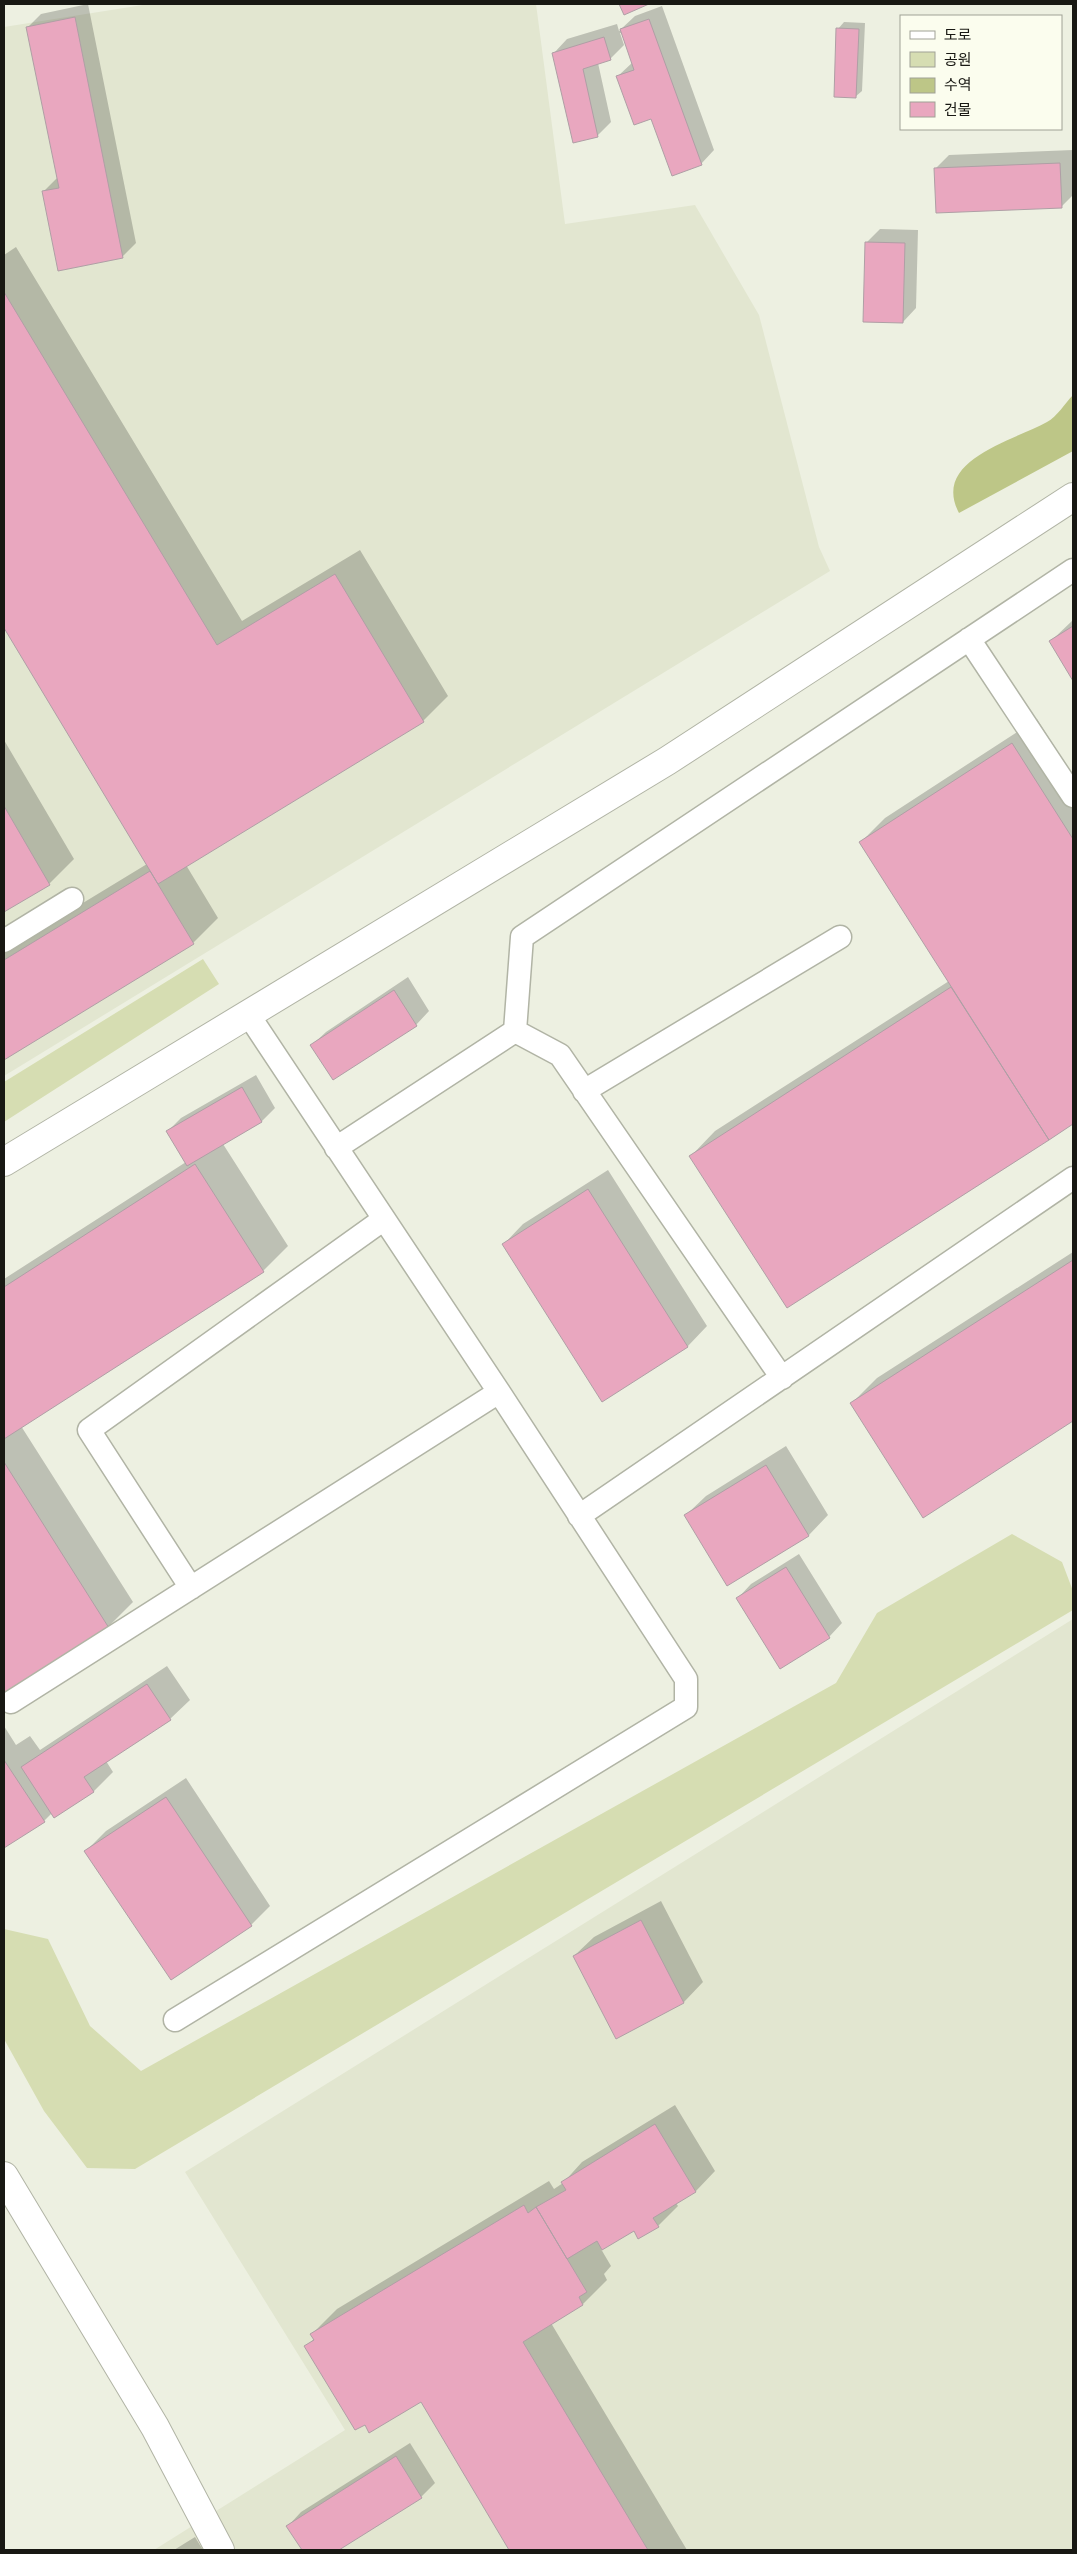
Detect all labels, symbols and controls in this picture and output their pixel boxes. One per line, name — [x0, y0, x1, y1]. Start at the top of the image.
legend — [900, 15, 1062, 130]
text: 도로 — [944, 24, 972, 47]
text: 공원 — [944, 49, 972, 72]
text: 수역 — [944, 74, 972, 97]
text: 건물 — [944, 99, 972, 122]

